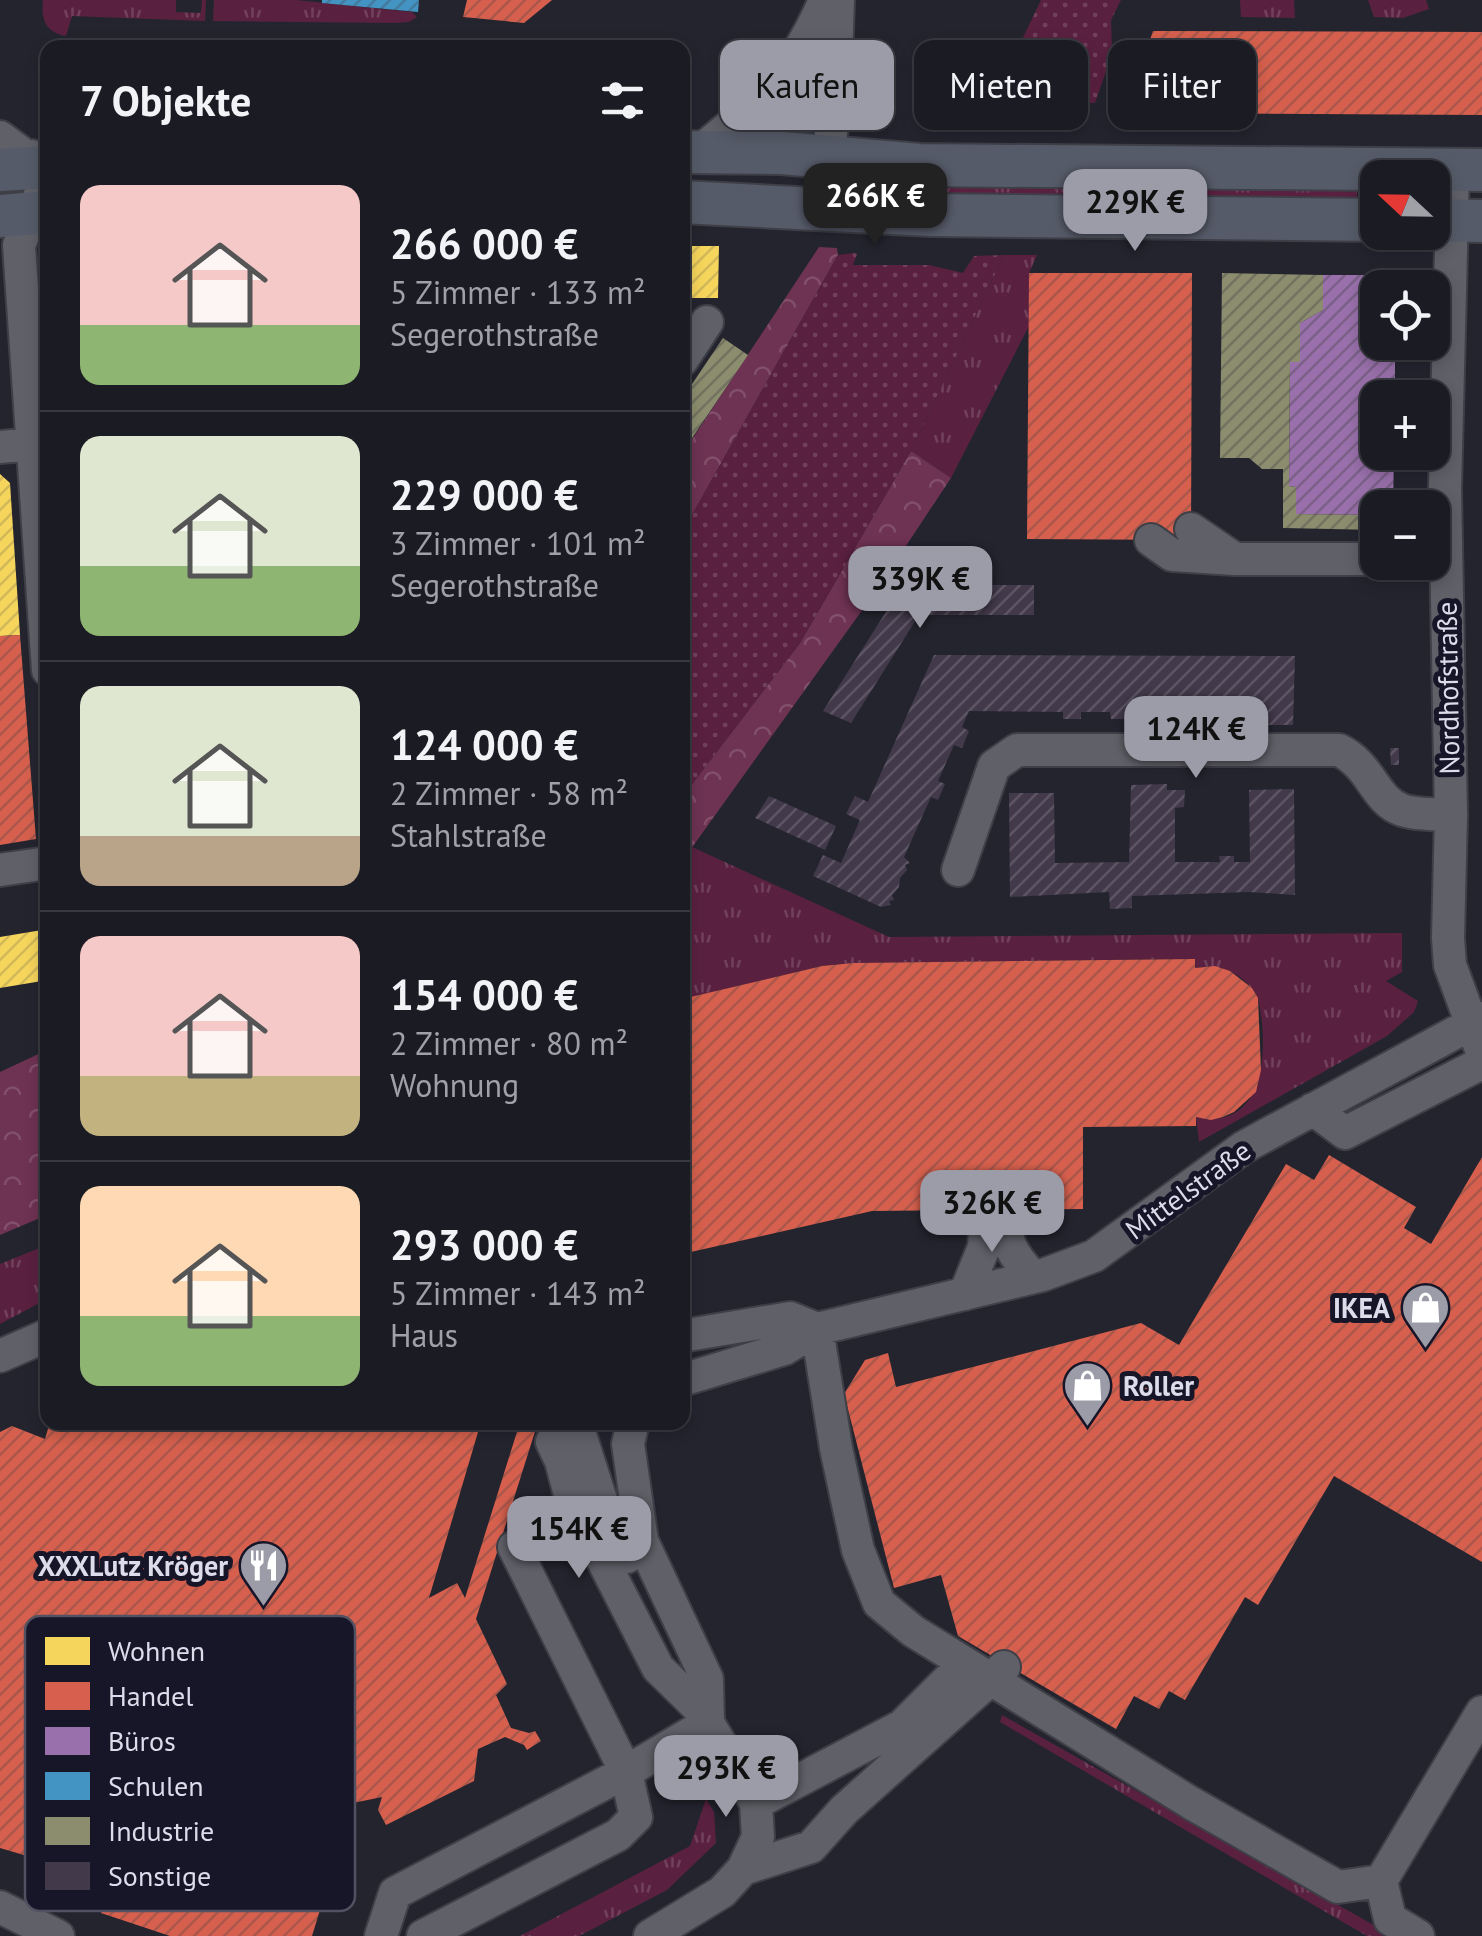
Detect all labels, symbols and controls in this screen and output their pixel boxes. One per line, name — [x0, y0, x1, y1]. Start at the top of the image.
chip: Kaufen — [720, 40, 894, 130]
chip: Mieten — [914, 40, 1088, 130]
chip: Filter — [1108, 40, 1256, 130]
text: 7 Objekte — [80, 73, 251, 128]
icon: filters — [595, 73, 650, 128]
north arrow — [1360, 160, 1450, 250]
map controls — [1360, 160, 1450, 580]
pin: 266K € — [794, 163, 956, 248]
pin: 229K € — [1054, 169, 1216, 254]
text: 266K € — [825, 174, 925, 216]
text: 229K € — [1085, 180, 1185, 222]
text: 266 000 € — [390, 216, 578, 271]
icon: home — [160, 225, 280, 345]
button: locate — [1360, 270, 1450, 360]
text: 5 Zimmer · 133 m² — [390, 271, 646, 313]
text: Segerothstraße — [390, 313, 599, 355]
button: + — [1360, 380, 1450, 470]
text: 229 000 € — [390, 467, 578, 522]
icon: home — [160, 476, 280, 596]
button: − — [1360, 490, 1450, 580]
text: 3 Zimmer · 101 m² — [390, 522, 646, 564]
pin: 339K € — [839, 546, 1001, 631]
text: 339K € — [870, 557, 970, 599]
text: Segerothstraße — [390, 564, 599, 606]
street label: Nordhofstraße — [1427, 601, 1468, 775]
pin: 124K € — [1115, 696, 1277, 781]
text: 124K € — [1146, 707, 1246, 749]
text: 124 000 € — [390, 717, 578, 772]
icon: home — [160, 726, 280, 846]
text: 2 Zimmer · 58 m² — [390, 772, 628, 814]
text: Stahlstraße — [390, 814, 547, 856]
text: 154 000 € — [390, 967, 578, 1022]
icon: home — [160, 976, 280, 1096]
text: 2 Zimmer · 80 m² — [390, 1022, 628, 1064]
text: Wohnung — [390, 1064, 519, 1106]
street label: Mittelstraße — [1118, 1132, 1258, 1248]
pin: 326K € — [911, 1170, 1073, 1255]
text: 326K € — [942, 1181, 1042, 1223]
text: 293 000 € — [390, 1217, 578, 1272]
icon: home — [160, 1226, 280, 1346]
text: 5 Zimmer · 143 m² — [390, 1272, 646, 1314]
shop icon: IKEA — [1399, 1282, 1451, 1350]
place label: IKEA — [1333, 1289, 1390, 1326]
text: Haus — [390, 1314, 458, 1356]
shop icon: Roller — [1062, 1360, 1114, 1428]
place label: Roller — [1123, 1367, 1194, 1404]
pin: 154K € — [498, 1496, 660, 1581]
text: 154K € — [529, 1507, 629, 1549]
restaurant icon: XXXLutz Kröger — [237, 1540, 289, 1608]
place label: XXXLutz Kröger — [38, 1547, 228, 1584]
legend — [25, 1616, 355, 1911]
text: Wohnen — [108, 1632, 205, 1669]
text: Handel — [108, 1677, 193, 1714]
text: Büros — [108, 1722, 176, 1759]
pin: 293K € — [645, 1735, 807, 1820]
text: 293K € — [676, 1746, 776, 1788]
text: Schulen — [108, 1767, 204, 1804]
text: Industrie — [108, 1812, 214, 1849]
text: Sonstige — [108, 1857, 211, 1894]

